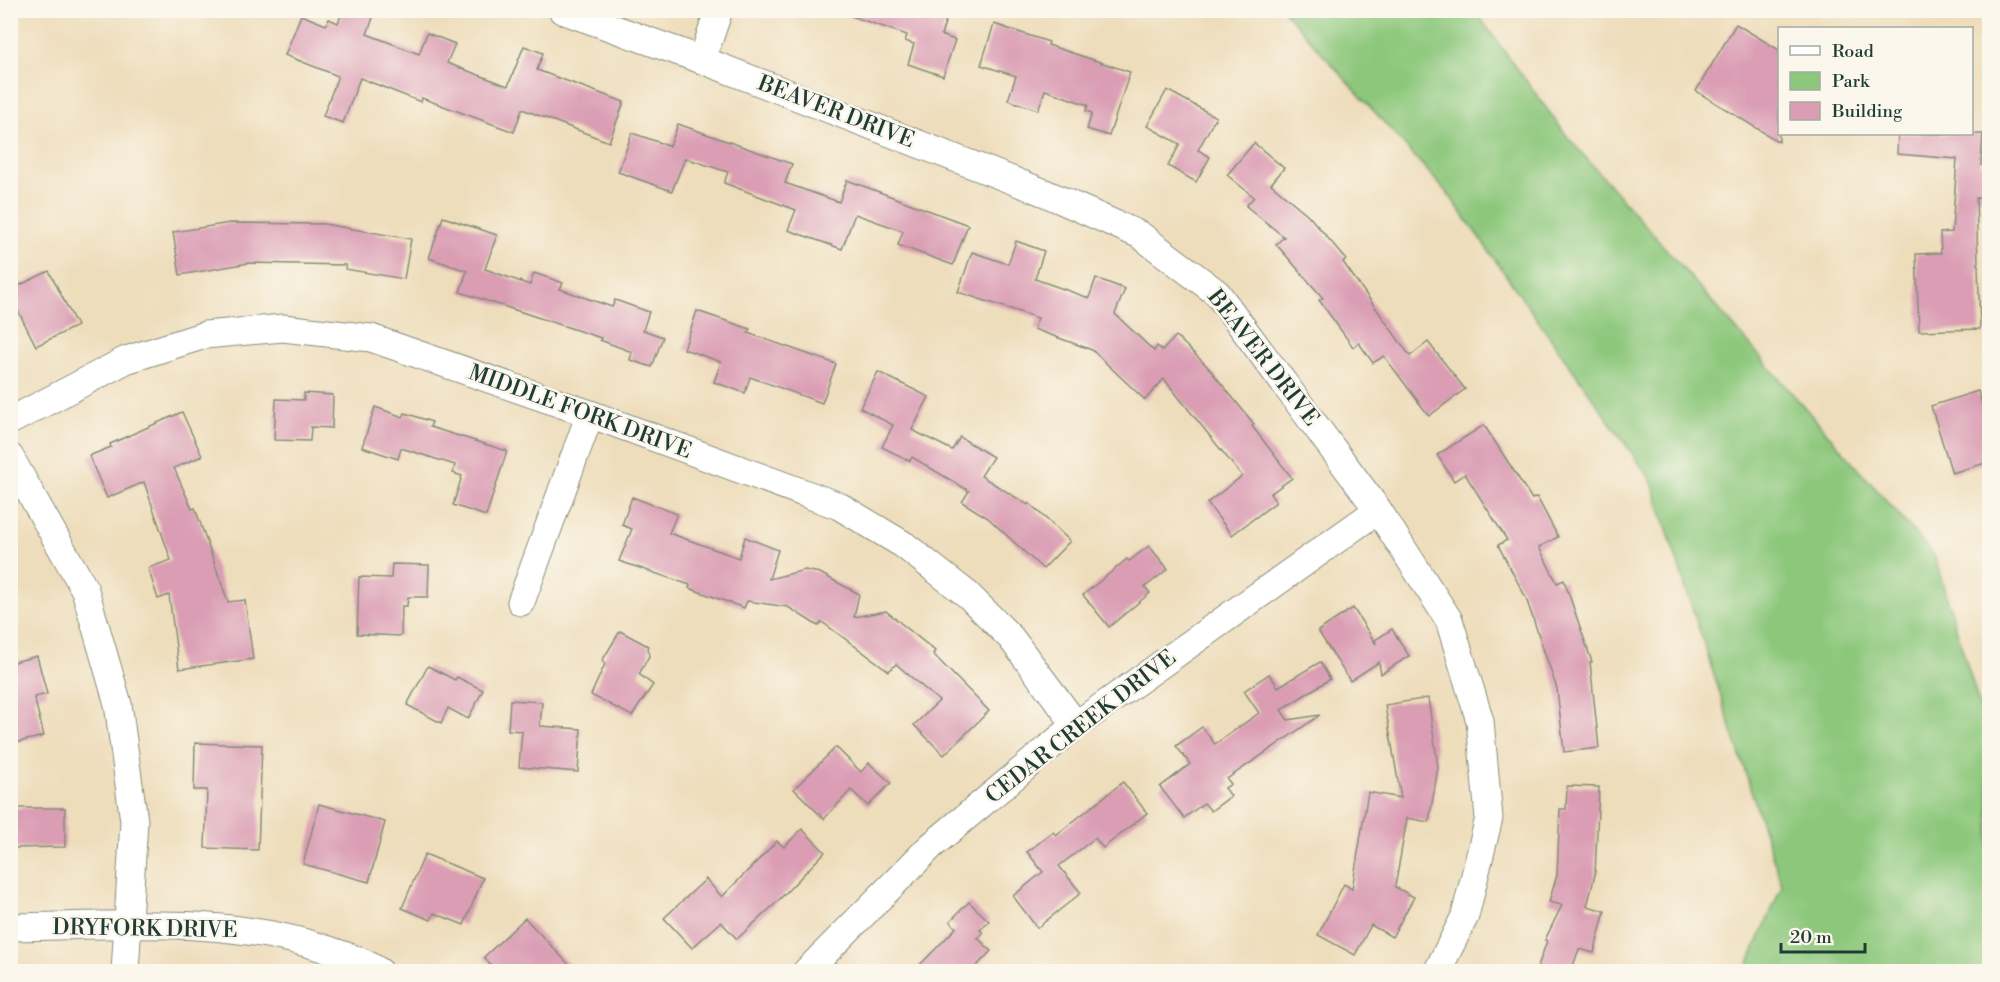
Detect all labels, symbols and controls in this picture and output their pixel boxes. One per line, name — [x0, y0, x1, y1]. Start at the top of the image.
legend — [1778, 27, 1973, 135]
text: Road — [1832, 40, 1875, 63]
street label: BEAVER DRIVE — [753, 69, 918, 154]
text: Park — [1832, 70, 1871, 93]
text: Building — [1831, 100, 1903, 123]
street label: BEAVER DRIVE — [1201, 284, 1325, 432]
street label: MIDDLE FORK DRIVE — [465, 359, 695, 465]
street label: CEDAR CREEK DRIVE — [981, 644, 1181, 810]
street label: DRYFORK DRIVE — [52, 914, 238, 944]
scale bar — [1781, 916, 1865, 954]
text: 20 m — [1790, 926, 1832, 949]

